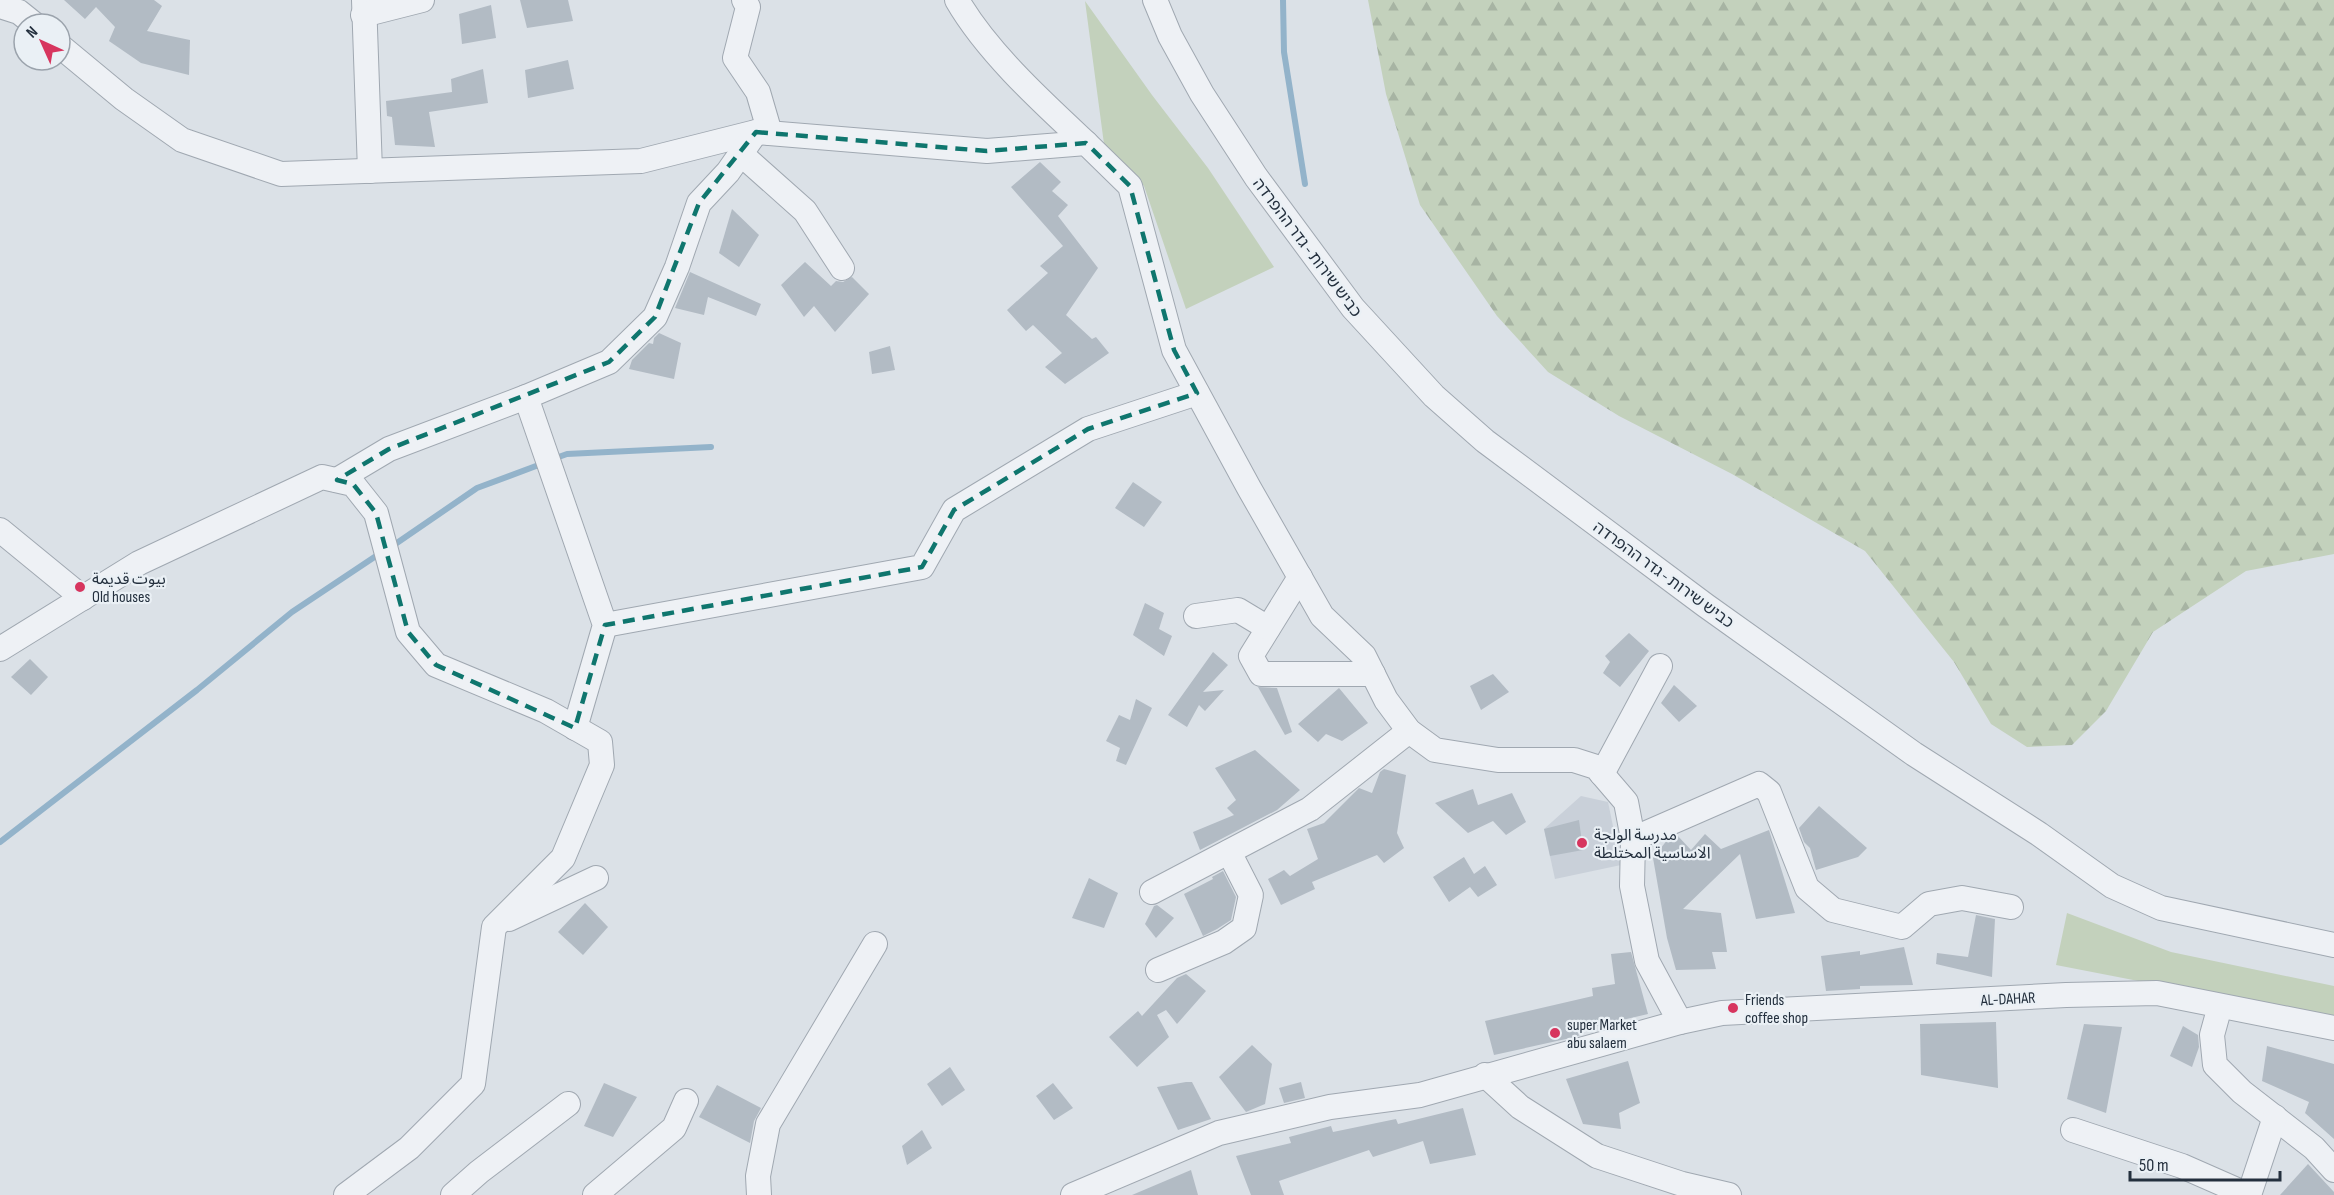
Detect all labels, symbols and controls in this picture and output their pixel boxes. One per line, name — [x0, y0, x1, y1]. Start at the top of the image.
north arrow — [12, 12, 72, 72]
text: N — [23, 23, 42, 42]
street label: כביש שירות - גדר ההפרדה — [1248, 175, 1365, 321]
street label: כביש שירות - גדר ההפרדה — [1589, 518, 1737, 633]
place label: بيوت قديمة Old houses — [92, 570, 166, 607]
marker: بيوت قديمة Old houses — [73, 580, 87, 594]
place label: مدرسة الولجة الاساسية المختلطة — [1594, 826, 1710, 863]
marker: مدرسة الولجة الاساسية المختلطة — [1575, 836, 1589, 850]
street label: AL-DAHAR — [1979, 989, 2036, 1010]
place label: Friends coffee shop — [1745, 991, 1808, 1028]
marker: Friends coffee shop — [1726, 1001, 1740, 1015]
place label: super Market abu salaem — [1567, 1016, 1637, 1053]
marker: super Market abu salaem — [1548, 1026, 1562, 1040]
scale bar — [2130, 1144, 2280, 1182]
text: 50 m — [2139, 1155, 2169, 1176]

